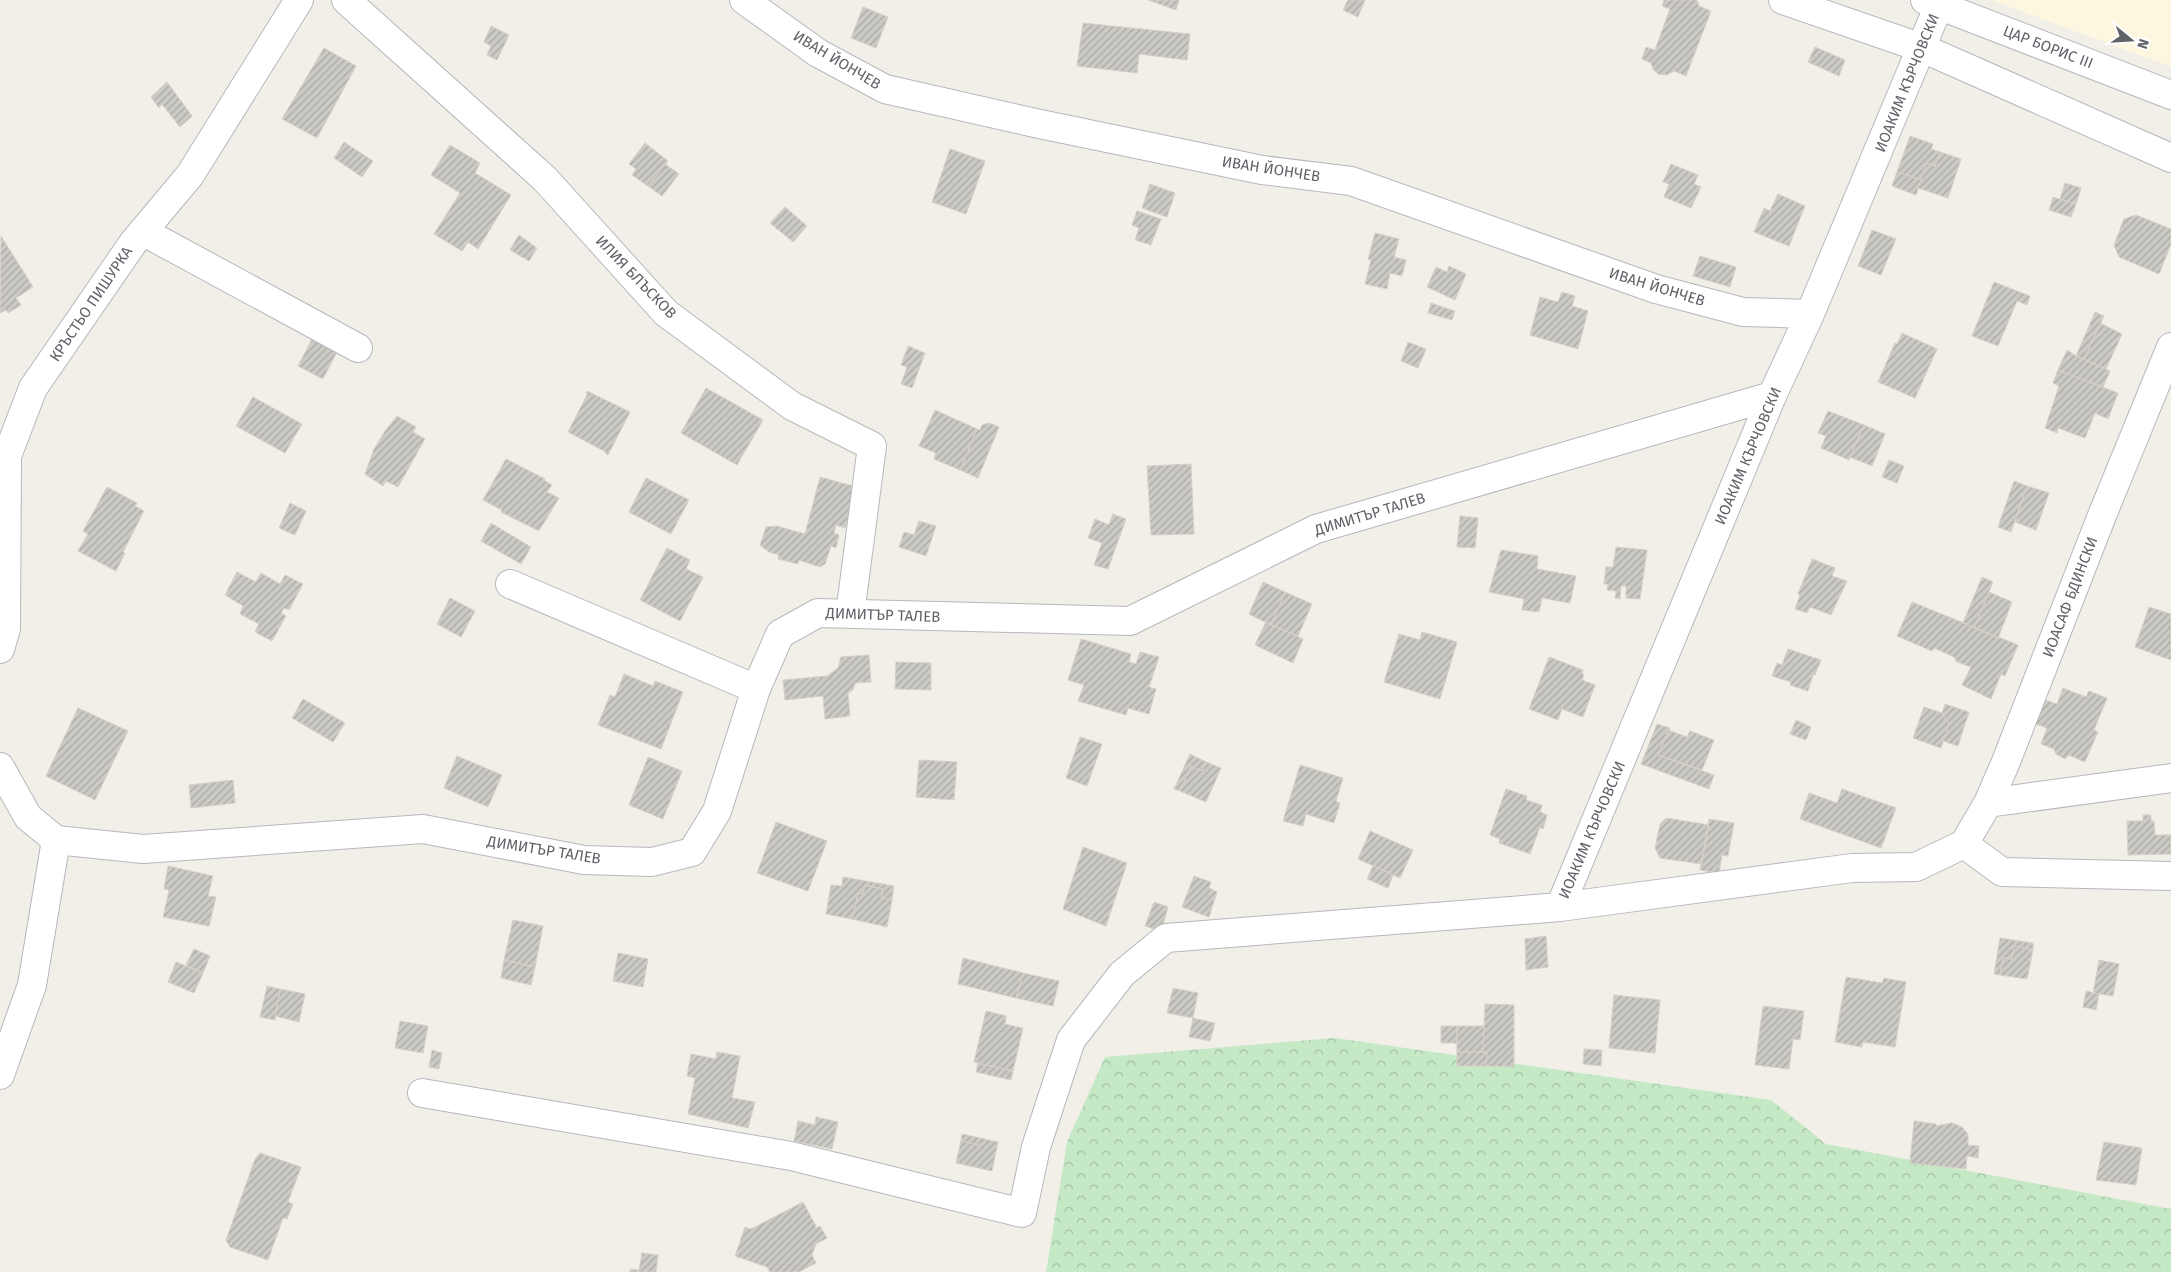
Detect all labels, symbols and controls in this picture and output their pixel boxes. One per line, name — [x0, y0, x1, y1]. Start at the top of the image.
street label: ИОАКИМ КЪРЧОВСКИ — [1871, 11, 1943, 155]
north arrow — [2106, 15, 2156, 65]
street label: ЦАР БОРИС III — [2000, 22, 2096, 72]
street label: ИВАН ЙОНЧЕВ — [790, 27, 884, 93]
text: N — [2133, 37, 2152, 51]
street label: ИВАН ЙОНЧЕВ — [1221, 152, 1321, 186]
street label: ИЛИЯ БЛЪСКОВ — [592, 232, 680, 322]
street label: КРЪСТЬО ПИШУРКА — [46, 243, 136, 365]
street label: ИВАН ЙОНЧЕВ — [1607, 264, 1707, 310]
street label: ИОАКИМ КЪРЧОВСКИ — [1711, 384, 1785, 528]
street label: ДИМИТЪР ТАЛЕВ — [1312, 489, 1427, 540]
street label: ИОАСАФ БДИНСКИ — [2039, 534, 2101, 660]
street label: ДИМИТЪР ТАЛЕВ — [824, 604, 941, 626]
street label: ИОАКИМ КЪРЧОВСКИ — [1555, 758, 1629, 902]
street label: ДИМИТЪР ТАЛЕВ — [485, 832, 602, 868]

